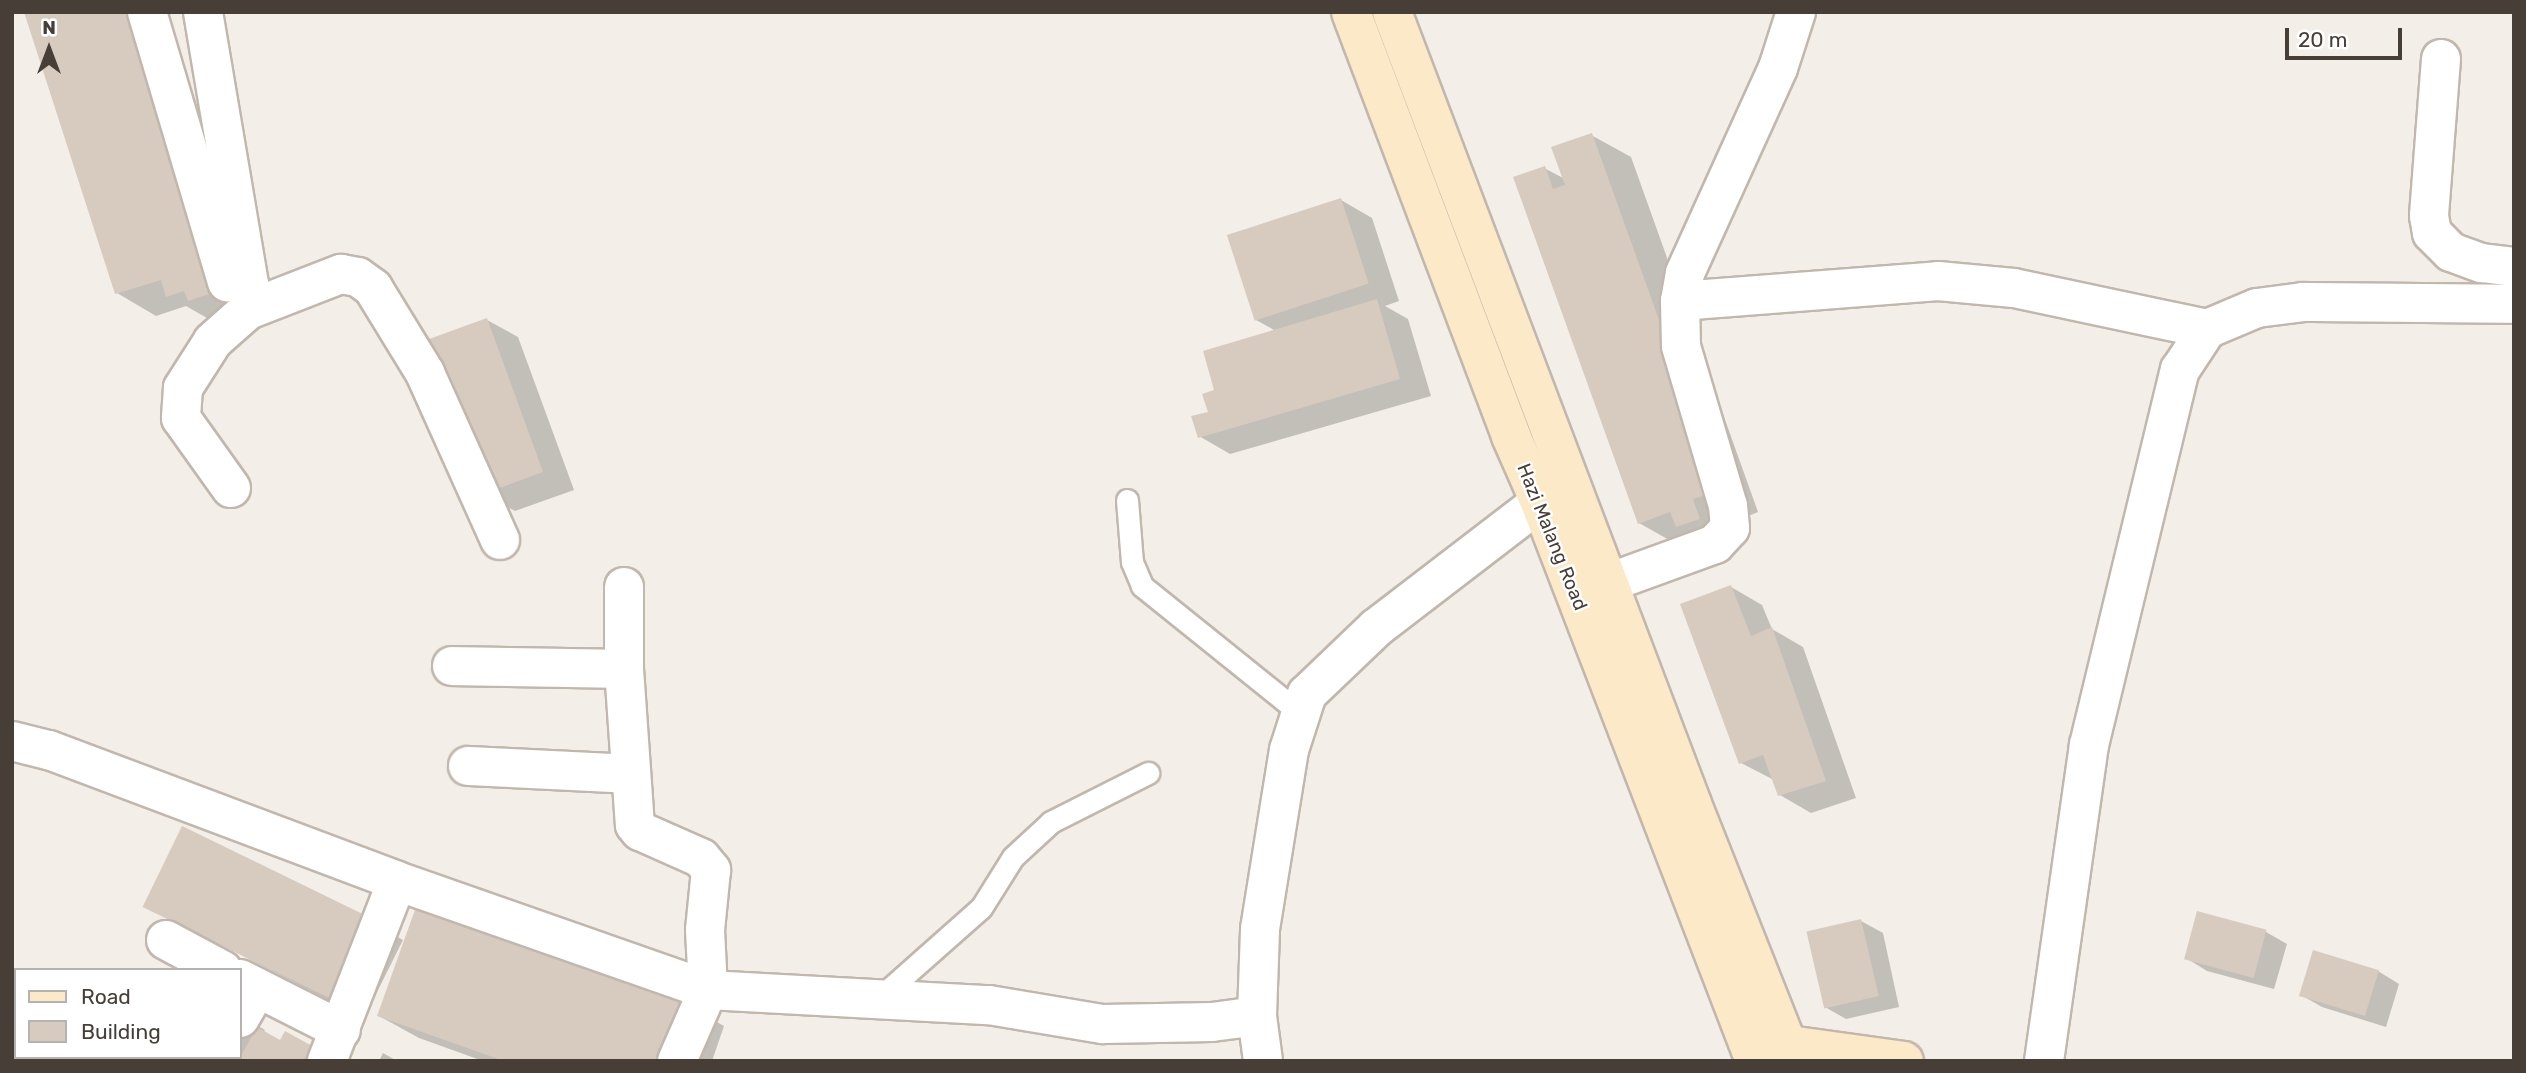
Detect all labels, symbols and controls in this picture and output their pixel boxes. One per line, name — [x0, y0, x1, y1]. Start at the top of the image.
north arrow — [14, 14, 84, 84]
scale bar — [2288, 14, 2405, 58]
text: N — [42, 16, 56, 39]
text: 20 m — [2298, 27, 2347, 52]
street label: Hazi Malang Road — [1512, 460, 1592, 614]
legend — [14, 968, 242, 1059]
text: Road — [81, 984, 131, 1009]
text: Building — [81, 1019, 161, 1044]

